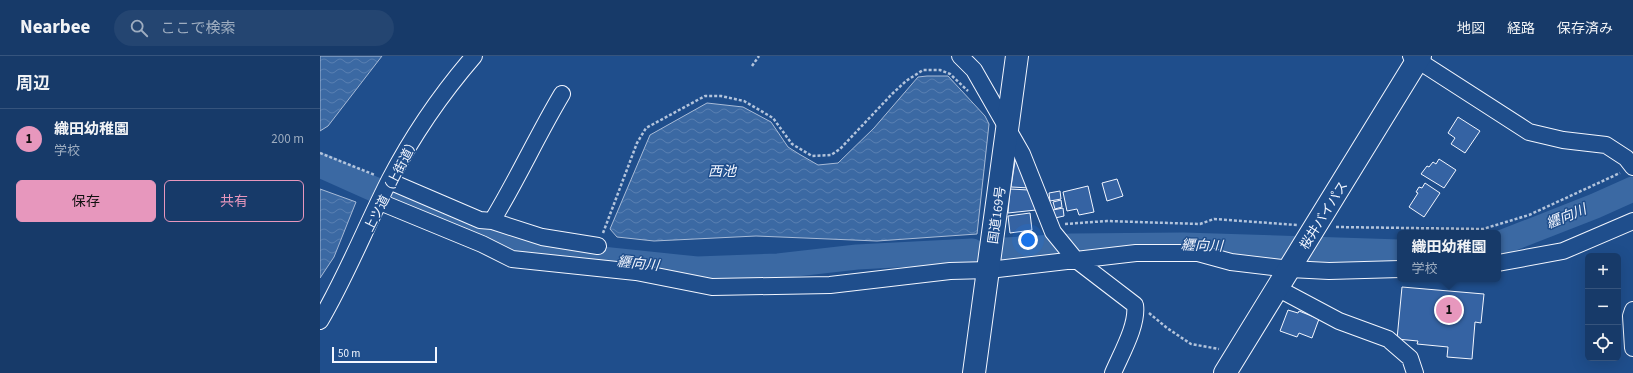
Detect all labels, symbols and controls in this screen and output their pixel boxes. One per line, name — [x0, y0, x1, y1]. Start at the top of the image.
search box — [114, 10, 394, 46]
text: Nearbee — [20, 14, 90, 41]
icon: search — [128, 17, 150, 39]
text: ここで検索 — [160, 18, 235, 39]
text: 地図 — [1457, 19, 1485, 39]
text: 経路 — [1507, 19, 1535, 39]
text: 保存済み — [1557, 19, 1613, 39]
text: 周辺 — [16, 72, 50, 96]
text: 織田幼稚園 — [54, 119, 129, 140]
text: 1 — [26, 130, 32, 148]
text: 200 m — [271, 130, 304, 148]
street label: 上ツ道（上街道） — [360, 134, 424, 235]
text: 学校 — [54, 142, 80, 160]
water label: 西池 — [708, 162, 738, 182]
street label: 桜井バイパス — [1296, 178, 1352, 253]
button: 保存 — [16, 180, 156, 222]
button: 共有 — [164, 180, 304, 222]
street label: 国道169号 — [984, 185, 1010, 245]
water label: 纒向川 — [1543, 199, 1591, 234]
your location — [1018, 230, 1038, 250]
popup — [1397, 230, 1501, 282]
water label: 纒向川 — [1181, 235, 1225, 257]
text: 織田幼稚園 — [1411, 237, 1487, 258]
water label: 纒向川 — [616, 252, 662, 276]
map controls — [1585, 253, 1621, 361]
button: + — [1585, 253, 1621, 289]
text: 学校 — [1411, 260, 1438, 278]
button: − — [1585, 289, 1621, 325]
pin: 1 — [1436, 295, 1462, 325]
button: locate — [1585, 325, 1621, 361]
scale bar — [332, 345, 437, 364]
text: 50 m — [338, 346, 360, 361]

